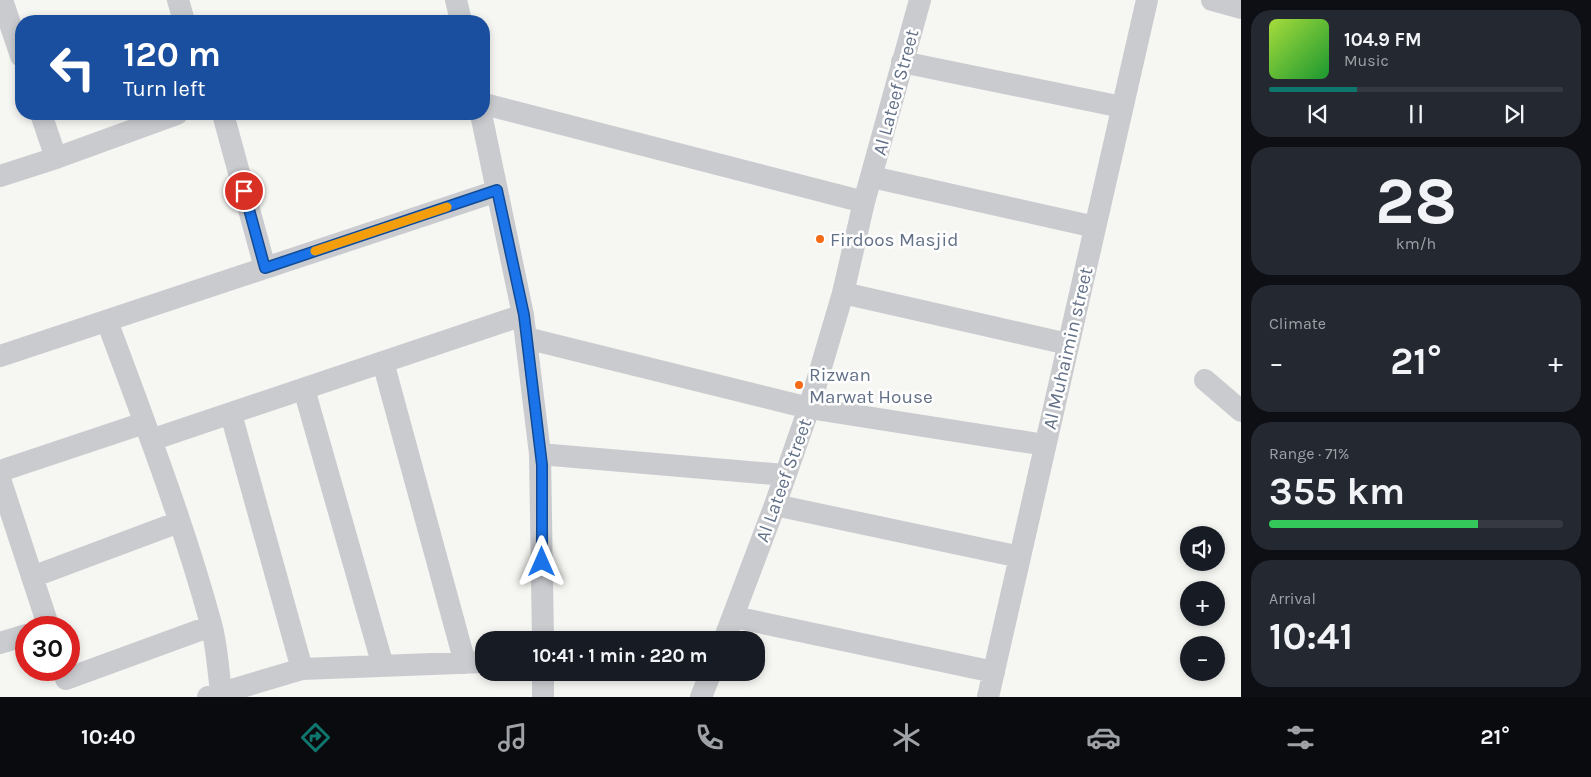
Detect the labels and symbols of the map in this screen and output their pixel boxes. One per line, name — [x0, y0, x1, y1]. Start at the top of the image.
street label: Al Lateef Street — [869, 27, 923, 158]
pin — [223, 170, 265, 212]
place label: Firdoos Masjid — [830, 229, 958, 251]
marker: Firdoos Masjid — [814, 233, 826, 245]
street label: Al Muhaimin street — [1039, 265, 1097, 432]
place label: Rizwan Marwat House — [809, 364, 933, 408]
marker: Rizwan Marwat House — [793, 379, 805, 391]
street label: Al Lateef Street — [751, 416, 816, 545]
position arrow — [515, 535, 567, 587]
speed limit sign: 30 — [15, 616, 80, 681]

